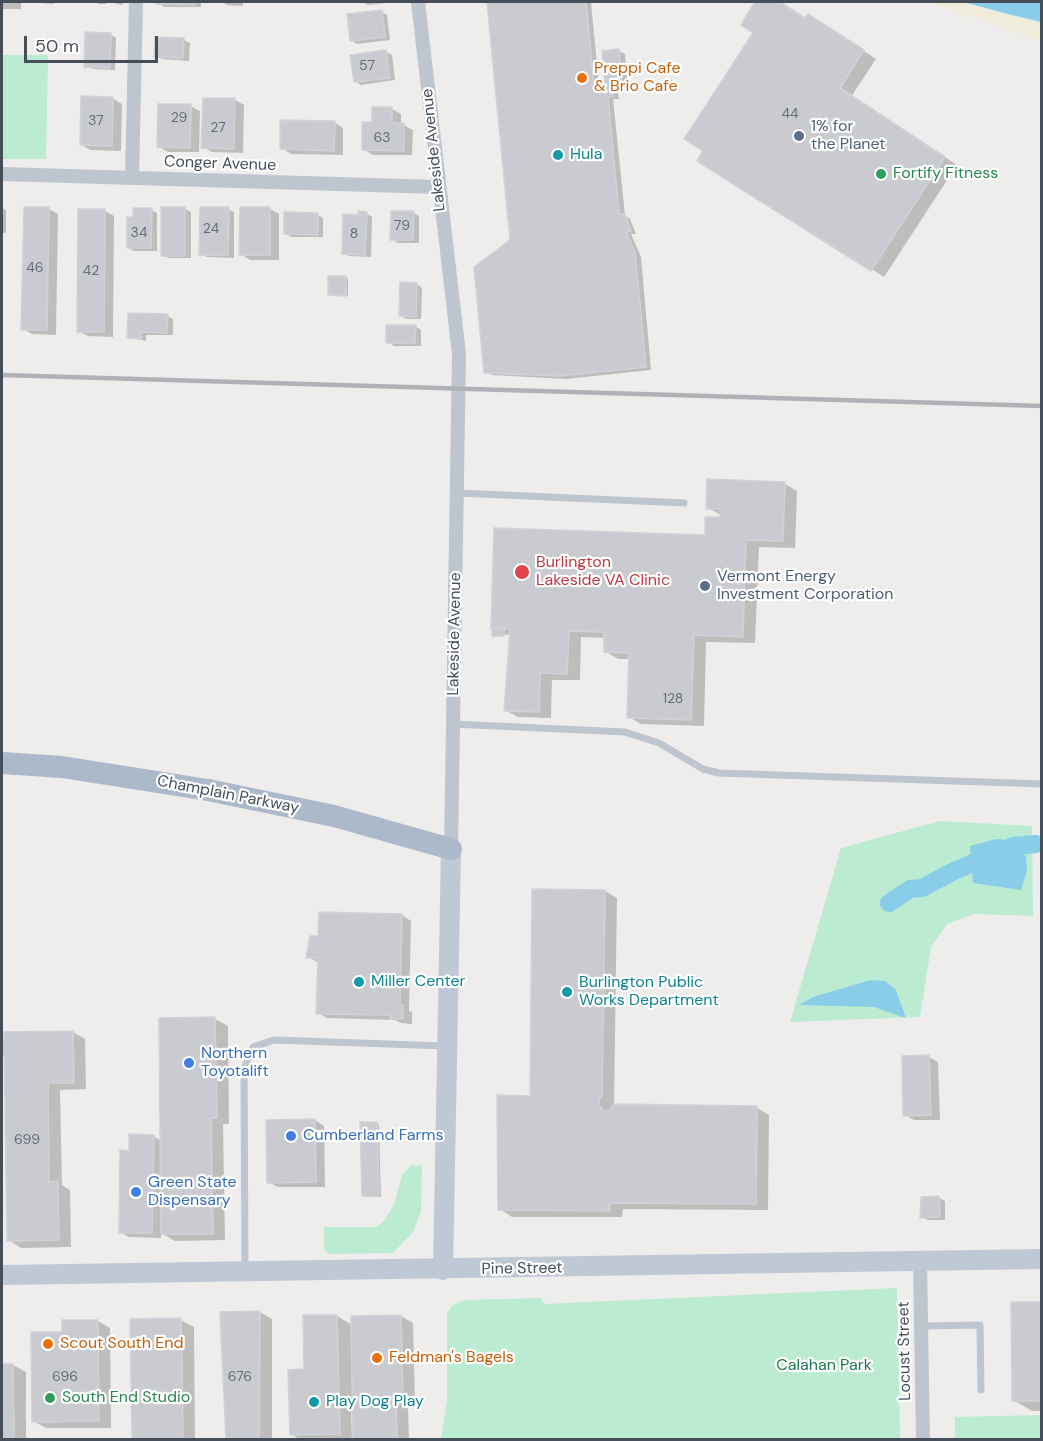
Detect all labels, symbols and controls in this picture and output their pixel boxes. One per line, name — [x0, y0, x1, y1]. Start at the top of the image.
scale bar — [27, 24, 160, 62]
text: 50 m — [35, 34, 79, 58]
house number: 57 — [359, 58, 375, 74]
place label: Preppi Cafe & Brio Cafe — [594, 59, 680, 97]
marker: Preppi Cafe & Brio Cafe — [575, 71, 589, 85]
street label: Lakeside Avenue — [418, 88, 450, 212]
house number: 44 — [782, 106, 798, 122]
house number: 29 — [171, 110, 187, 126]
house number: 37 — [88, 113, 104, 129]
place label: 1% for the Planet — [811, 117, 886, 155]
house number: 27 — [210, 120, 226, 136]
marker: 1% for the Planet — [792, 129, 806, 143]
house number: 63 — [373, 130, 391, 146]
place label: Hula — [570, 145, 602, 165]
marker: Hula — [551, 148, 565, 162]
street label: Conger Avenue — [164, 152, 276, 176]
place label: Fortify Fitness — [893, 164, 998, 184]
marker: Fortify Fitness — [874, 167, 888, 181]
house number: 79 — [394, 218, 410, 234]
house number: 24 — [203, 221, 219, 237]
house number: 34 — [131, 225, 147, 241]
house number: 8 — [350, 226, 358, 242]
house number: 46 — [26, 260, 44, 276]
house number: 42 — [83, 263, 99, 279]
place label: Burlington Lakeside VA Clinic — [536, 553, 670, 591]
marker: Burlington Lakeside VA Clinic — [513, 563, 531, 581]
place label: Vermont Energy Investment Corporation — [717, 567, 893, 605]
street label: Lakeside Avenue — [444, 572, 466, 696]
marker: Vermont Energy Investment Corporation — [698, 579, 712, 593]
house number: 128 — [663, 691, 683, 707]
street label: Champlain Parkway — [155, 772, 301, 818]
place label: Miller Center — [371, 972, 465, 992]
place label: Burlington Public Works Department — [579, 973, 719, 1011]
marker: Miller Center — [352, 975, 366, 989]
marker: Burlington Public Works Department — [560, 985, 574, 999]
place label: Northern Toyotalift — [201, 1044, 269, 1082]
marker: Northern Toyotalift — [182, 1056, 196, 1070]
place label: Cumberland Farms — [303, 1126, 444, 1146]
marker: Cumberland Farms — [284, 1129, 298, 1143]
house number: 699 — [14, 1132, 40, 1148]
place label: Green State Dispensary — [148, 1173, 237, 1211]
marker: Green State Dispensary — [129, 1185, 143, 1199]
street label: Pine Street — [481, 1259, 563, 1279]
street label: Locust Street — [895, 1301, 915, 1401]
place label: Scout South End — [60, 1334, 184, 1354]
marker: Scout South End — [41, 1337, 55, 1351]
place label: Feldman's Bagels — [389, 1348, 514, 1368]
marker: Feldman's Bagels — [370, 1351, 384, 1365]
park label: Calahan Park — [776, 1356, 872, 1376]
house number: 696 — [52, 1369, 78, 1385]
house number: 676 — [228, 1369, 252, 1385]
place label: South End Studio — [62, 1388, 190, 1408]
marker: South End Studio — [43, 1391, 57, 1405]
place label: Play Dog Play — [326, 1392, 424, 1412]
marker: Play Dog Play — [307, 1395, 321, 1409]

